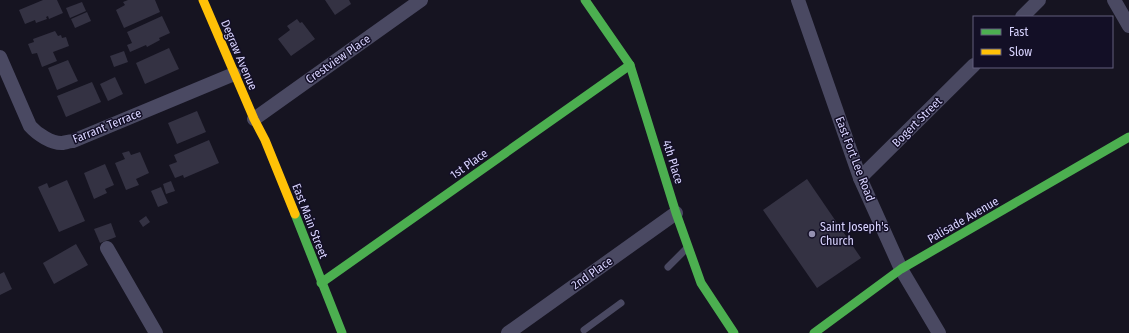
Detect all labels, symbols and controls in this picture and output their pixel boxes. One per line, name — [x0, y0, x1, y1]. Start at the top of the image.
legend — [973, 16, 1113, 68]
street label: Degraw Avenue — [218, 18, 260, 92]
text: Fast — [1009, 25, 1028, 39]
street label: Crestview Place — [303, 32, 373, 86]
text: Slow — [1009, 45, 1032, 59]
street label: Bogert Street — [889, 94, 945, 150]
street label: Farrant Terrace — [71, 106, 143, 146]
street label: East Fort Lee Road — [832, 115, 878, 203]
street label: 4th Place — [660, 139, 686, 186]
street label: 1st Place — [448, 146, 490, 182]
street label: East Main Street — [289, 181, 331, 261]
street label: Palisade Avenue — [925, 194, 1001, 246]
place label: Saint Joseph's Church — [820, 220, 889, 248]
marker: Saint Joseph's Church — [807, 229, 817, 239]
street label: 2nd Place — [569, 254, 615, 292]

